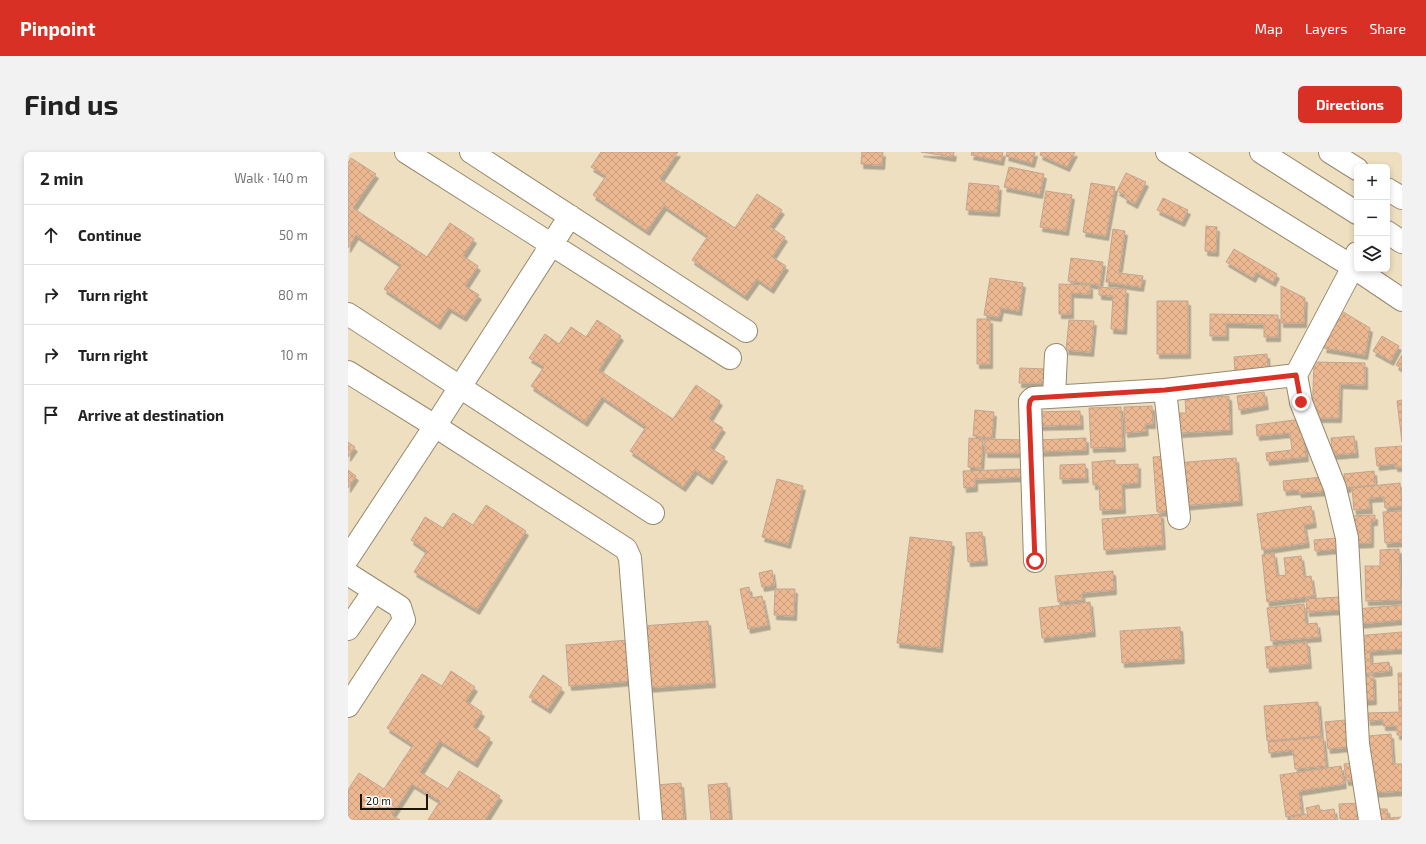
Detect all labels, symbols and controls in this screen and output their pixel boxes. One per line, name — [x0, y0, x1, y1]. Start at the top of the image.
text: Pinpoint — [20, 17, 95, 40]
text: Map — [1255, 20, 1283, 37]
text: Layers — [1305, 20, 1347, 37]
text: Share — [1369, 20, 1406, 37]
button: Directions — [1298, 86, 1402, 123]
text: Find us — [24, 87, 118, 121]
map controls — [1354, 164, 1390, 272]
button: + — [1354, 164, 1390, 200]
text: 2 min — [40, 168, 83, 188]
text: Walk · 140 m — [234, 170, 308, 186]
button: − — [1354, 200, 1390, 236]
icon: ahead — [40, 224, 62, 246]
text: Continue — [78, 226, 141, 244]
text: 50 m — [279, 227, 308, 243]
button: layers — [1354, 236, 1390, 272]
icon: right — [40, 284, 62, 306]
text: Turn right — [78, 286, 148, 304]
text: 80 m — [278, 287, 308, 303]
icon: right — [40, 344, 62, 366]
text: Turn right — [78, 346, 148, 364]
text: 10 m — [281, 347, 308, 363]
route end — [1292, 393, 1310, 411]
icon: arrive — [40, 404, 62, 426]
text: Arrive at destination — [78, 406, 224, 424]
route start — [1026, 552, 1044, 570]
scale bar — [360, 792, 428, 811]
text: 20 m — [366, 794, 391, 807]

